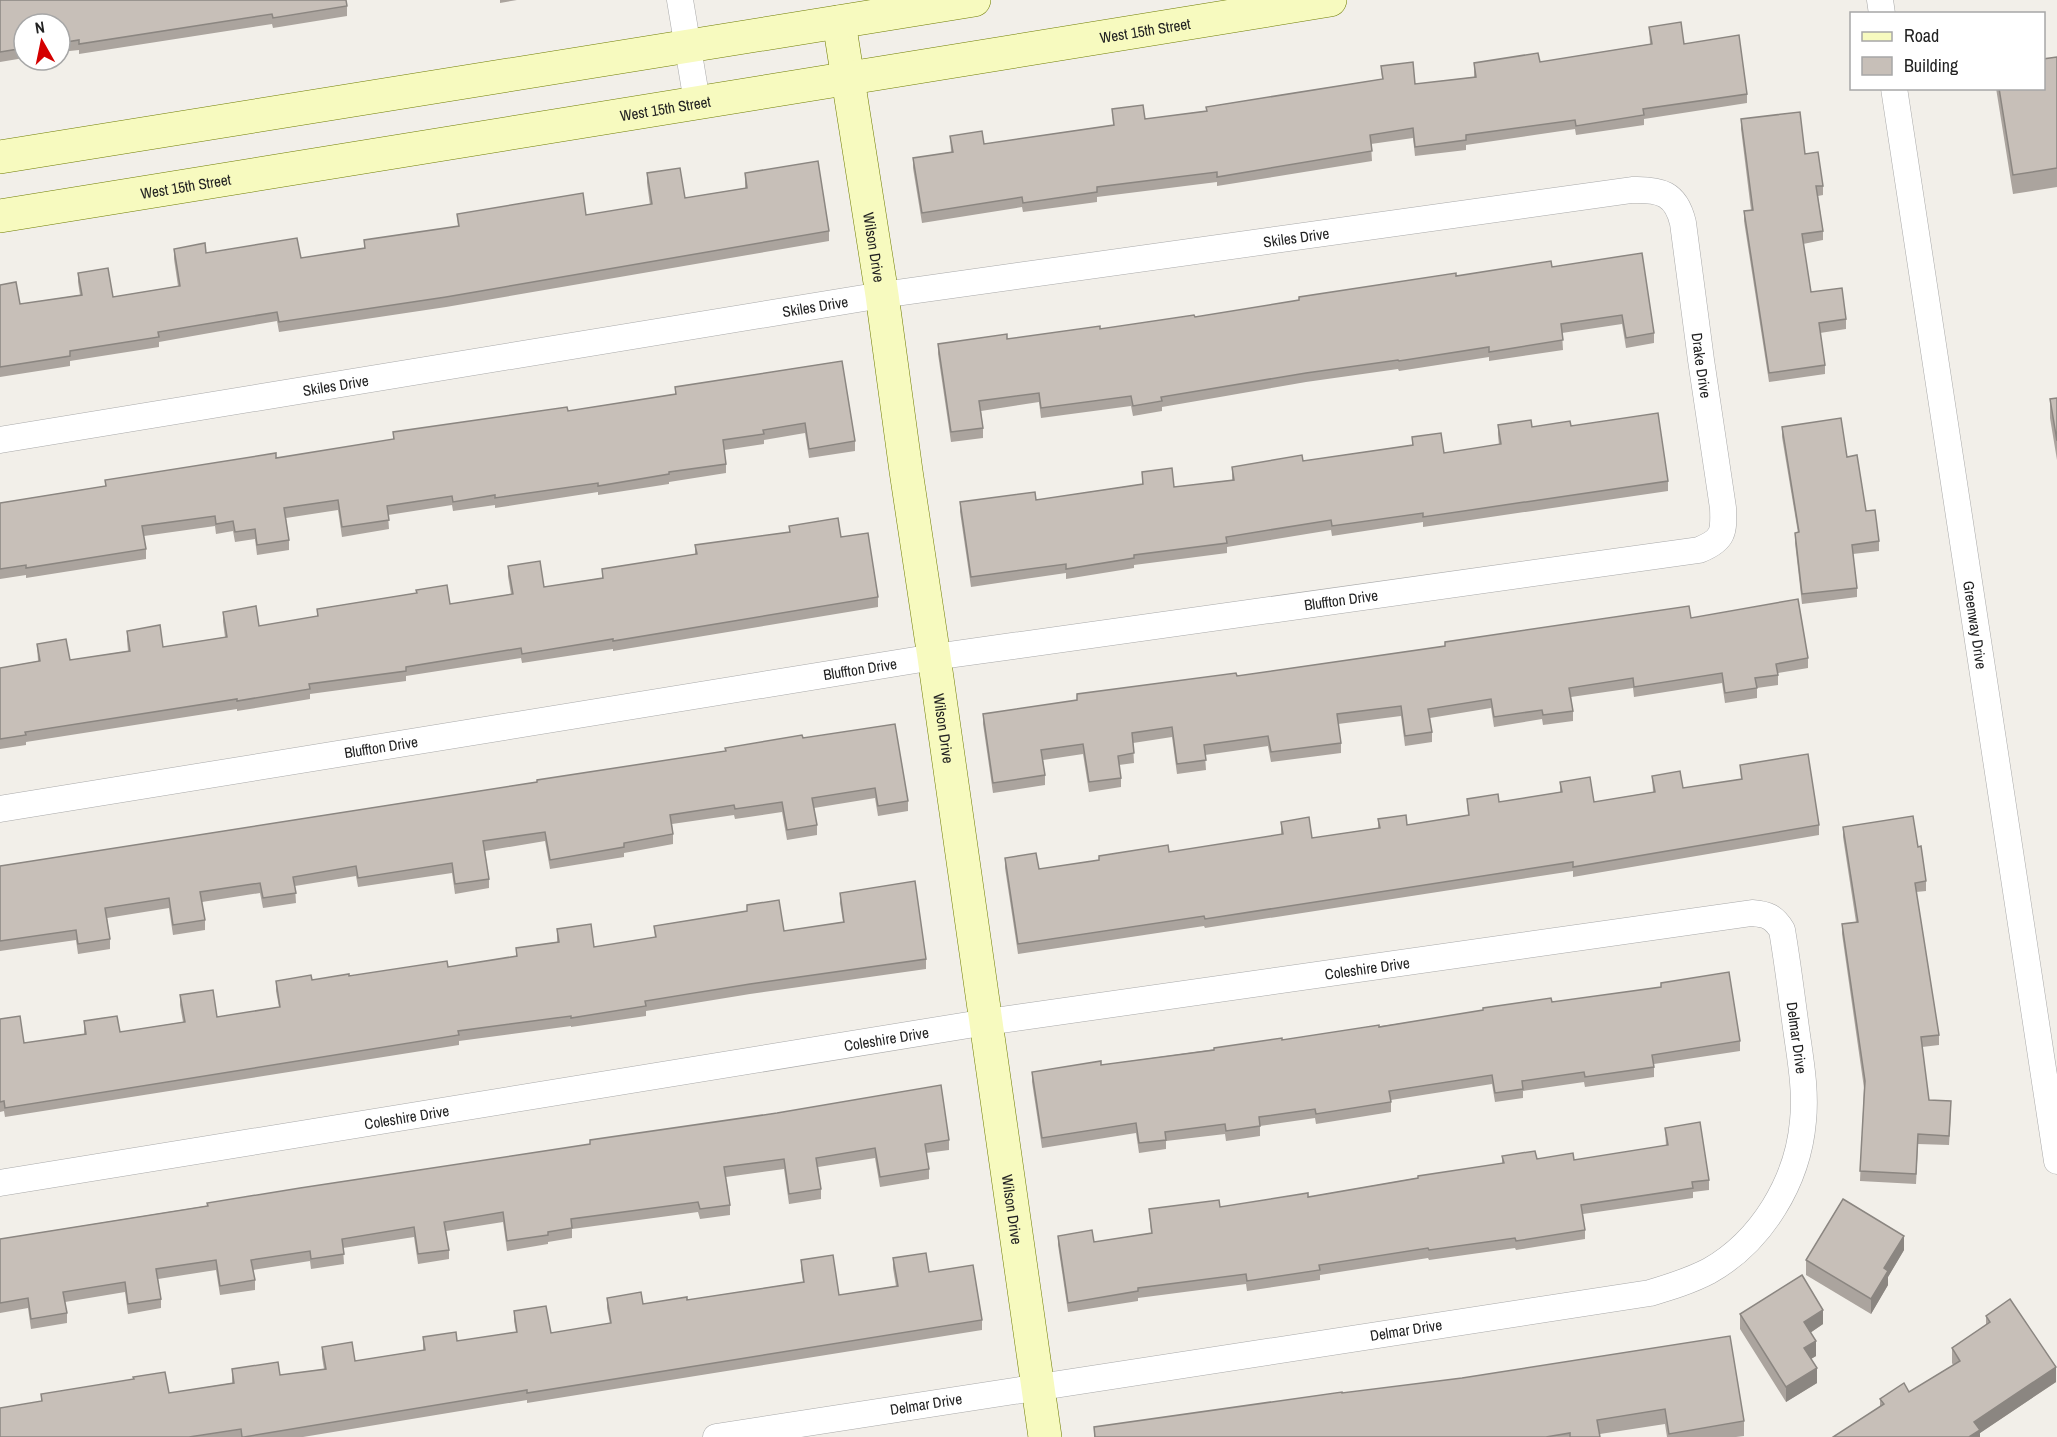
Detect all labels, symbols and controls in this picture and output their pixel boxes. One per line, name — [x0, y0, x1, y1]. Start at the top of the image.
north arrow — [12, 12, 72, 72]
street label: West 15th Street — [1098, 12, 1192, 48]
legend — [1850, 12, 2045, 90]
text: N — [33, 16, 46, 39]
text: Road — [1904, 23, 1939, 48]
text: Building — [1904, 53, 1959, 78]
street label: West 15th Street — [618, 90, 713, 126]
street label: West 15th Street — [139, 168, 233, 204]
street label: Wilson Drive — [859, 211, 890, 284]
street label: Skiles Drive — [1262, 222, 1331, 252]
street label: Skiles Drive — [781, 290, 850, 322]
street label: Drake Drive — [1687, 331, 1717, 400]
street label: Skiles Drive — [301, 369, 370, 401]
street label: Greenway Drive — [1958, 579, 1993, 671]
street label: Bluffton Drive — [1303, 584, 1379, 616]
street label: Bluffton Drive — [822, 653, 898, 685]
street label: Wilson Drive — [929, 692, 960, 765]
street label: Bluffton Drive — [343, 731, 419, 763]
street label: Coleshire Drive — [1323, 951, 1411, 984]
street label: Delmar Drive — [1782, 1001, 1813, 1075]
street label: Coleshire Drive — [842, 1021, 930, 1056]
street label: Coleshire Drive — [363, 1099, 451, 1134]
street label: Wilson Drive — [997, 1173, 1028, 1246]
street label: Delmar Drive — [1369, 1314, 1444, 1346]
street label: Delmar Drive — [889, 1388, 964, 1420]

